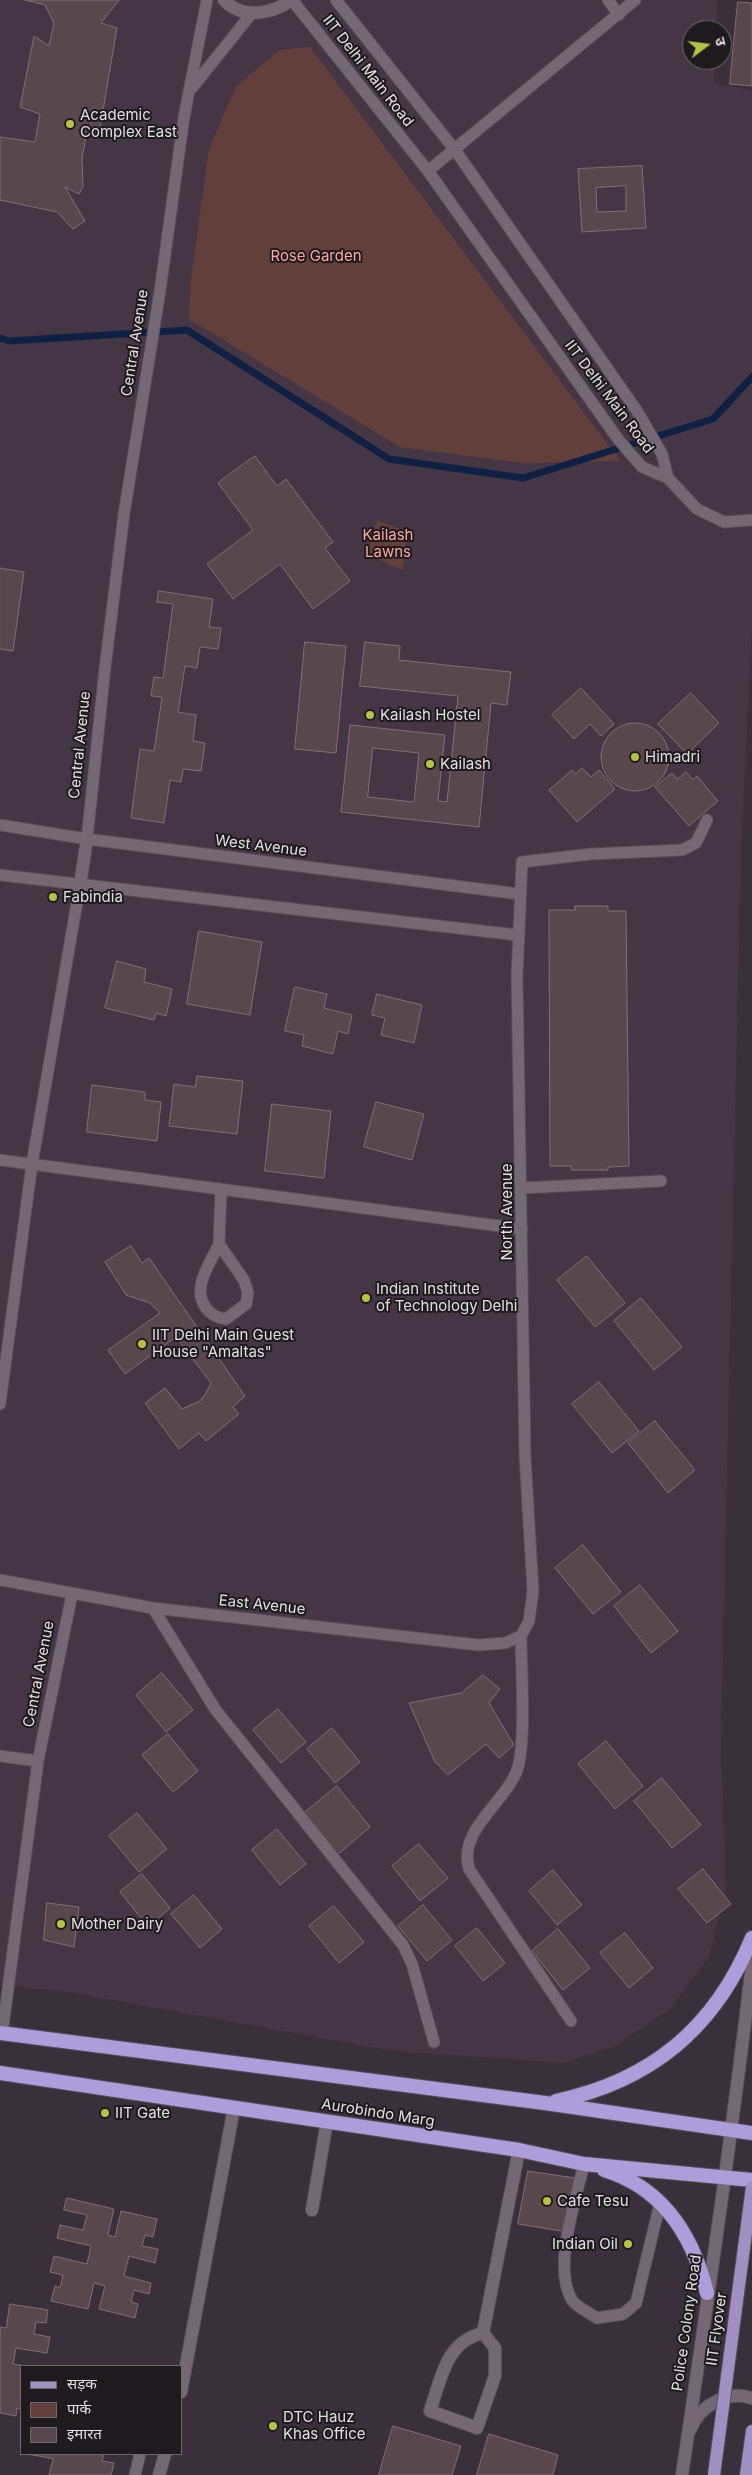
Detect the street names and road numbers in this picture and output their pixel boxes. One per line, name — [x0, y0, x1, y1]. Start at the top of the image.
street label: IIT Delhi Main Road — [319, 12, 417, 130]
street label: Central Avenue — [118, 288, 152, 398]
street label: IIT Delhi Main Road — [561, 337, 657, 457]
street label: Central Avenue — [65, 690, 95, 800]
street label: West Avenue — [214, 831, 308, 861]
street label: North Avenue — [498, 1164, 516, 1260]
street label: East Avenue — [218, 1591, 306, 1619]
street label: Central Avenue — [20, 1619, 58, 1729]
street label: Aurobindo Marg — [320, 2095, 436, 2131]
street label: Police Colony Road — [669, 2254, 705, 2392]
street label: IIT Flyover — [703, 2291, 731, 2367]

